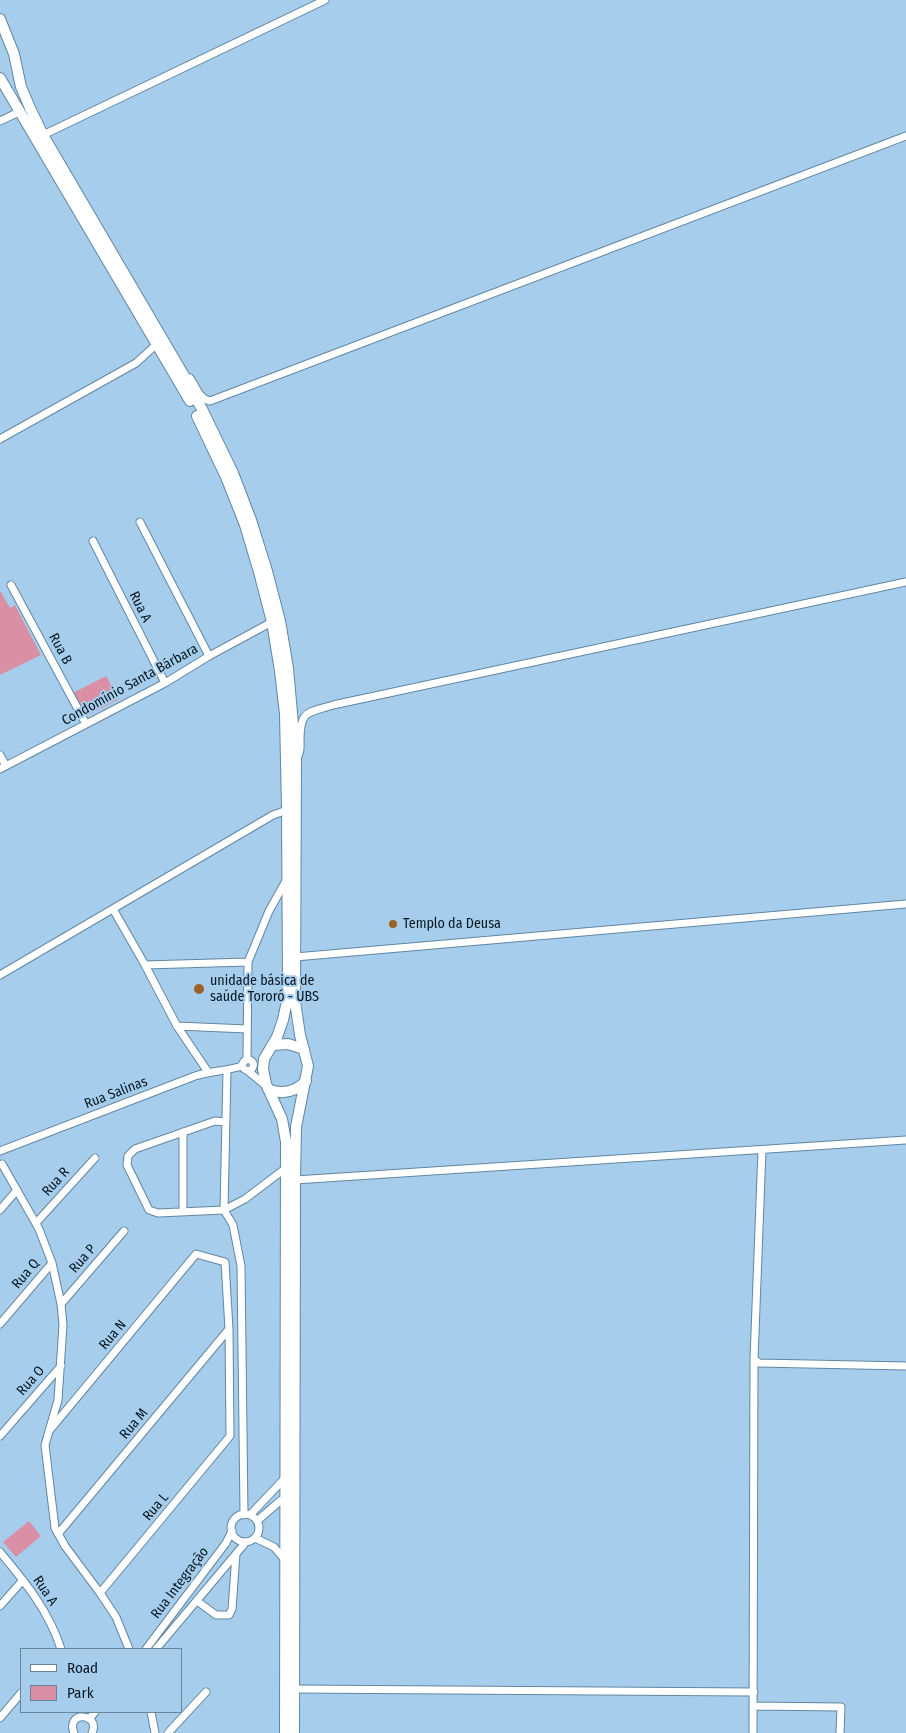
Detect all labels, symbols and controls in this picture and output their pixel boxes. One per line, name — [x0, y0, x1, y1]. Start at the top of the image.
street label: Rua A — [125, 589, 155, 625]
street label: Rua B — [45, 631, 75, 667]
street label: Condomínio Santa Bárbara — [59, 641, 201, 729]
place label: Templo da Deusa — [403, 916, 501, 932]
marker: Templo da Deusa — [387, 918, 399, 930]
place label: unidade básica de saúde Tororó - UBS — [210, 973, 319, 1006]
marker: unidade básica de saúde Tororó - UBS — [192, 982, 206, 996]
street label: Rua Salinas — [82, 1073, 150, 1113]
street label: Rua R — [39, 1164, 73, 1200]
street label: Rua P — [66, 1241, 100, 1277]
street label: Rua Q — [9, 1256, 43, 1292]
street label: Rua N — [96, 1317, 130, 1353]
street label: Rua O — [14, 1363, 48, 1399]
street label: Rua M — [116, 1405, 152, 1443]
street label: Rua L — [140, 1490, 172, 1524]
street label: Rua Integração — [148, 1544, 212, 1622]
street label: Rua A — [29, 1573, 61, 1609]
legend — [20, 1648, 182, 1713]
text: Road — [67, 1659, 98, 1677]
text: Park — [67, 1684, 94, 1702]

